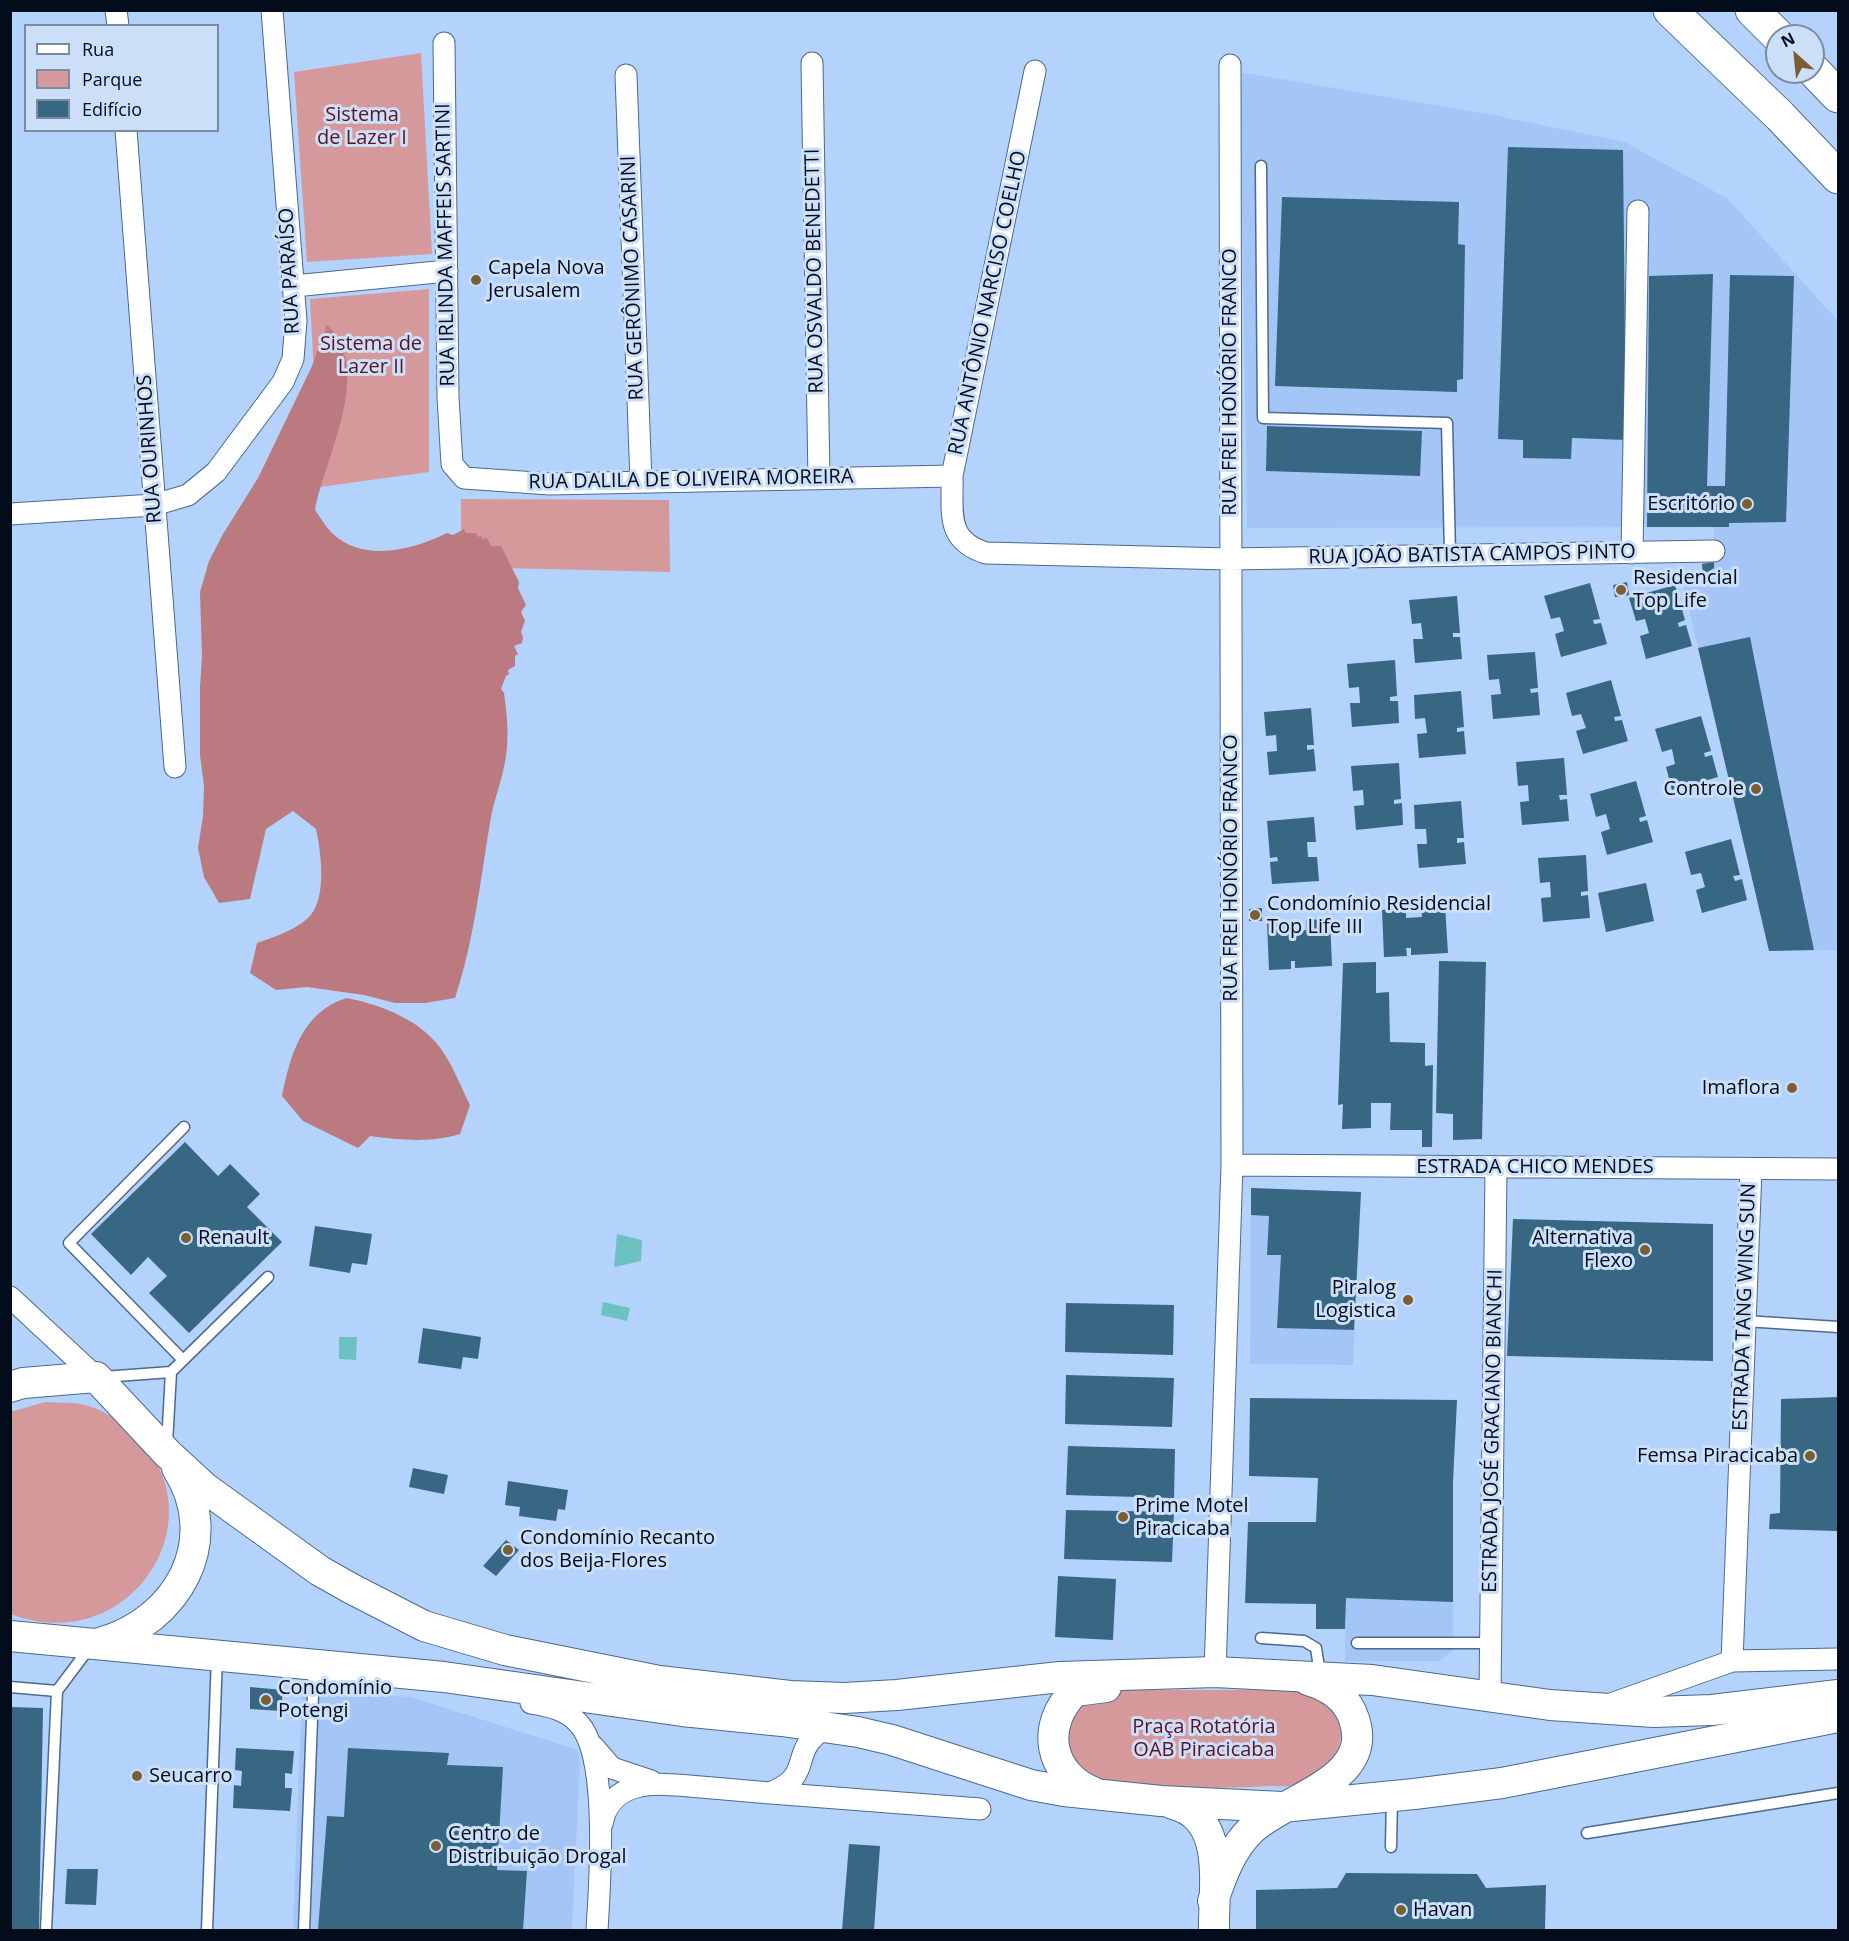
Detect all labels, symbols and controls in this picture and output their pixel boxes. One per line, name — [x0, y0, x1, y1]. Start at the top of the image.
legend — [24, 24, 219, 132]
north arrow — [1765, 24, 1825, 84]
text: N — [1777, 27, 1799, 53]
text: Rua — [82, 37, 114, 61]
text: Parque — [82, 67, 142, 91]
text: Edifício — [82, 97, 142, 121]
park label: Sistema de Lazer I — [317, 103, 407, 150]
street label: RUA IRLINDA MAFFEIS SARTINI — [432, 103, 460, 387]
street label: RUA OSVALDO BENEDETTI — [801, 148, 829, 394]
street label: RUA ANTÔNIO NARCISO COELHO — [944, 149, 1032, 457]
street label: RUA GERÔNIMO CASARINI — [617, 155, 649, 401]
street label: RUA PARAÍSO — [275, 207, 305, 335]
street label: RUA FREI HONÓRIO FRANCO — [1218, 248, 1242, 516]
place label: Capela Nova Jerusalem — [488, 256, 605, 303]
marker: Capela Nova Jerusalem — [469, 273, 483, 287]
park label: Sistema de Lazer II — [320, 332, 422, 379]
street label: RUA OURINHOS — [133, 374, 167, 524]
street label: RUA DALILA DE OLIVEIRA MOREIRA — [528, 465, 854, 495]
place label: Escritório — [1647, 492, 1735, 516]
marker: Escritório — [1740, 497, 1754, 511]
street label: RUA JOÃO BATISTA CAMPOS PINTO — [1308, 540, 1636, 570]
place label: Residencial Top Life — [1633, 566, 1738, 613]
marker: Residencial Top Life — [1614, 583, 1628, 597]
street label: RUA FREI HONÓRIO FRANCO — [1219, 734, 1243, 1002]
place label: Controle — [1663, 777, 1744, 801]
marker: Controle — [1749, 782, 1763, 796]
place label: Condomínio Residencial Top Life III — [1267, 892, 1491, 939]
marker: Condomínio Residencial Top Life III — [1248, 908, 1262, 922]
place label: Imaflora — [1702, 1076, 1780, 1100]
marker: Imaflora — [1785, 1081, 1799, 1095]
street label: ESTRADA CHICO MENDES — [1416, 1155, 1654, 1179]
street label: ESTRADA TANG WING SUN — [1729, 1182, 1761, 1432]
place label: Renault — [198, 1226, 269, 1250]
place label: Alternativa Flexo — [1532, 1226, 1633, 1273]
marker: Renault — [179, 1231, 193, 1245]
marker: Alternativa Flexo — [1638, 1243, 1652, 1257]
street label: ESTRADA JOSÉ GRACIANO BIANCHI — [1478, 1269, 1508, 1593]
place label: Piralog Logistica — [1315, 1276, 1396, 1323]
marker: Piralog Logistica — [1401, 1293, 1415, 1307]
place label: Femsa Piracicaba — [1637, 1444, 1798, 1468]
marker: Femsa Piracicaba — [1803, 1449, 1817, 1463]
place label: Prime Motel Piracicaba — [1135, 1494, 1249, 1541]
marker: Prime Motel Piracicaba — [1116, 1510, 1130, 1524]
place label: Condomínio Recanto dos Beija-Flores — [520, 1526, 715, 1573]
marker: Condomínio Recanto dos Beija-Flores — [501, 1543, 515, 1557]
place label: Condomínio Potengi — [278, 1676, 392, 1723]
marker: Condomínio Potengi — [259, 1693, 273, 1707]
park label: Praça Rotatória OAB Piracicaba — [1132, 1715, 1276, 1762]
place label: Seucarro — [149, 1764, 233, 1788]
marker: Seucarro — [130, 1769, 144, 1783]
place label: Centro de Distribuição Drogal — [448, 1822, 627, 1869]
marker: Centro de Distribuição Drogal — [429, 1839, 443, 1853]
place label: Havan — [1413, 1898, 1472, 1922]
marker: Havan — [1394, 1903, 1408, 1917]

